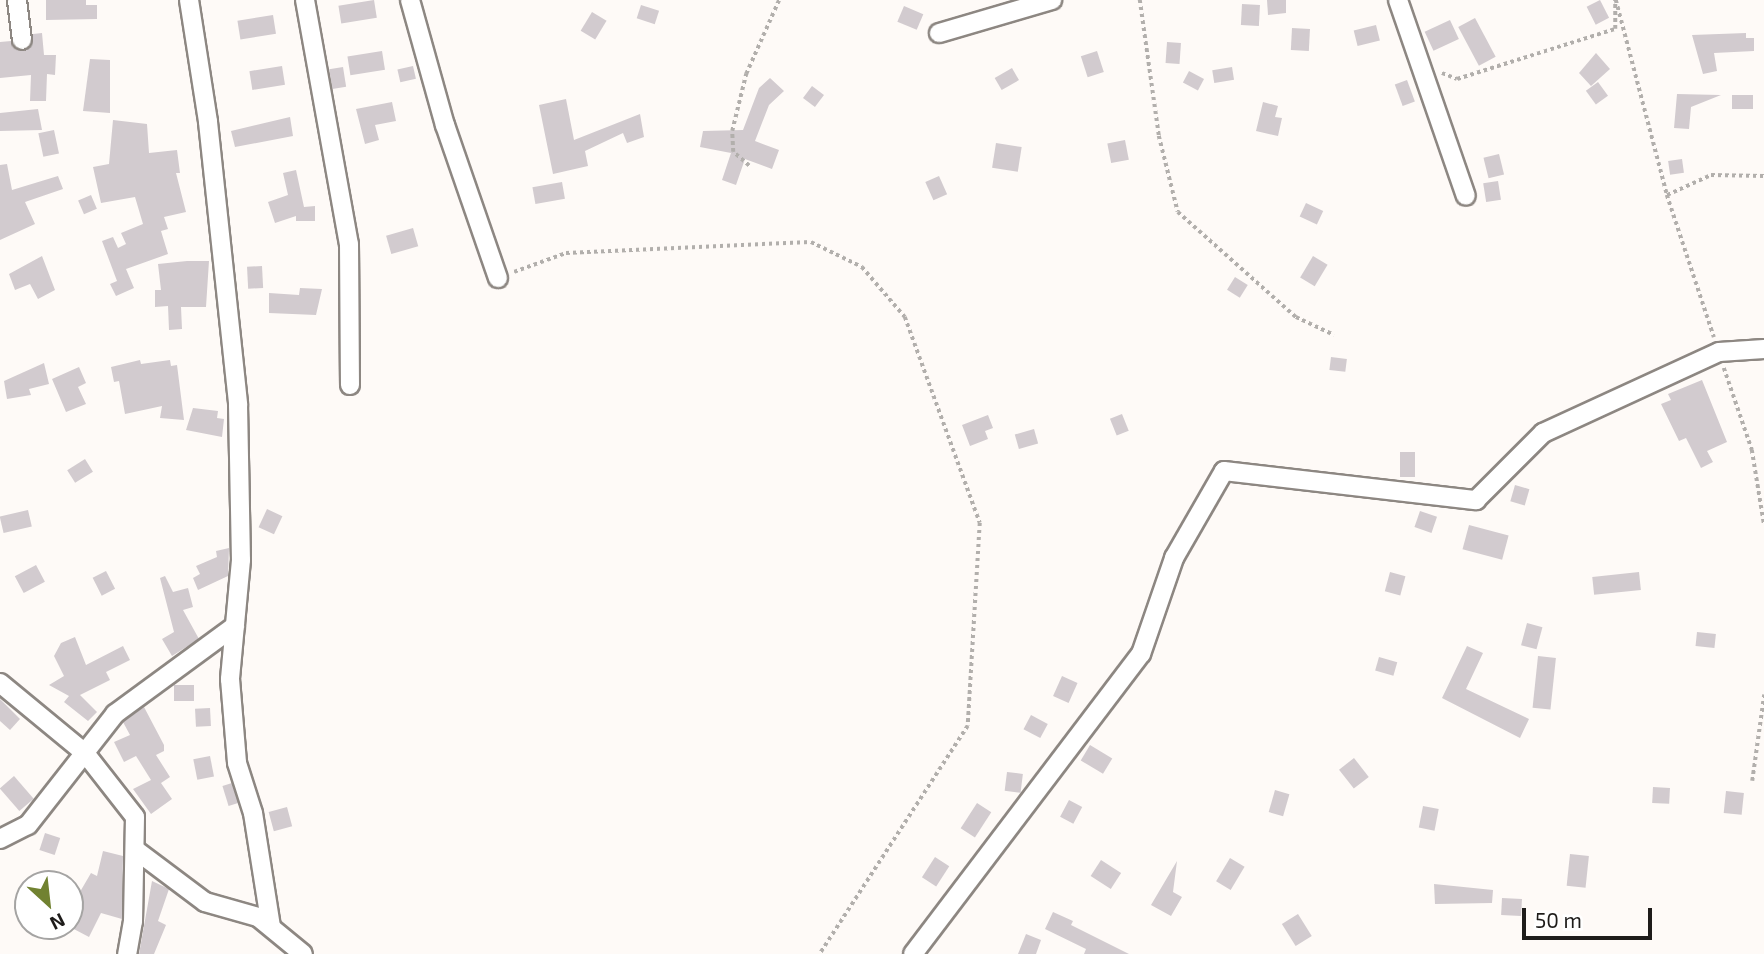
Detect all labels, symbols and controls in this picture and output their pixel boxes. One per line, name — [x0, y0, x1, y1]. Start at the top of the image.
north arrow — [14, 870, 84, 940]
scale bar — [1526, 894, 1656, 938]
text: 50 m — [1535, 907, 1582, 932]
text: N — [47, 909, 69, 936]

